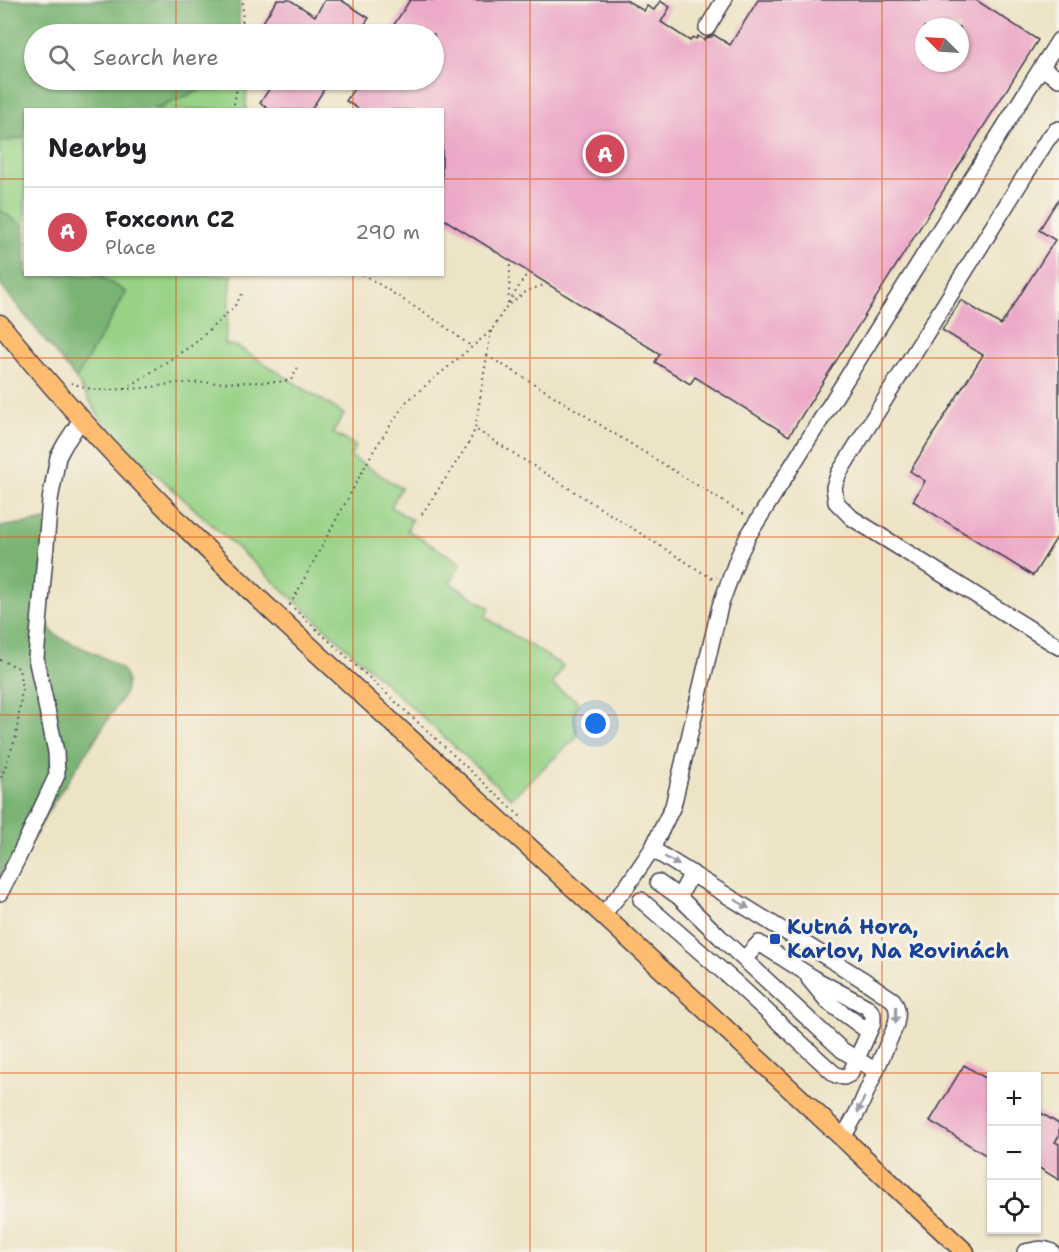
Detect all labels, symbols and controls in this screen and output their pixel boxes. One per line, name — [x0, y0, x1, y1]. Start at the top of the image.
north arrow — [915, 18, 969, 72]
search box — [24, 24, 444, 90]
icon: search — [45, 41, 78, 74]
text: Search here — [93, 43, 219, 72]
text: Nearby — [48, 130, 147, 165]
pin: A — [586, 132, 624, 176]
text: Foxconn CZ — [105, 205, 234, 234]
text: A — [60, 219, 75, 245]
text: 290 m — [355, 219, 420, 245]
text: Place — [105, 234, 156, 260]
your location — [581, 709, 610, 738]
one-way arrow — [664, 856, 681, 866]
one-way arrow — [734, 899, 750, 910]
place label: Kutná Hora, Karlov, Na Rovinách — [787, 913, 1009, 965]
marker: Kutná Hora, Karlov, Na Rovinách — [768, 932, 782, 946]
one-way arrow — [891, 1006, 900, 1025]
map controls — [987, 1072, 1041, 1234]
button: + — [987, 1072, 1041, 1126]
one-way arrow — [856, 1097, 865, 1114]
button: − — [987, 1126, 1041, 1180]
button: locate — [987, 1180, 1041, 1234]

